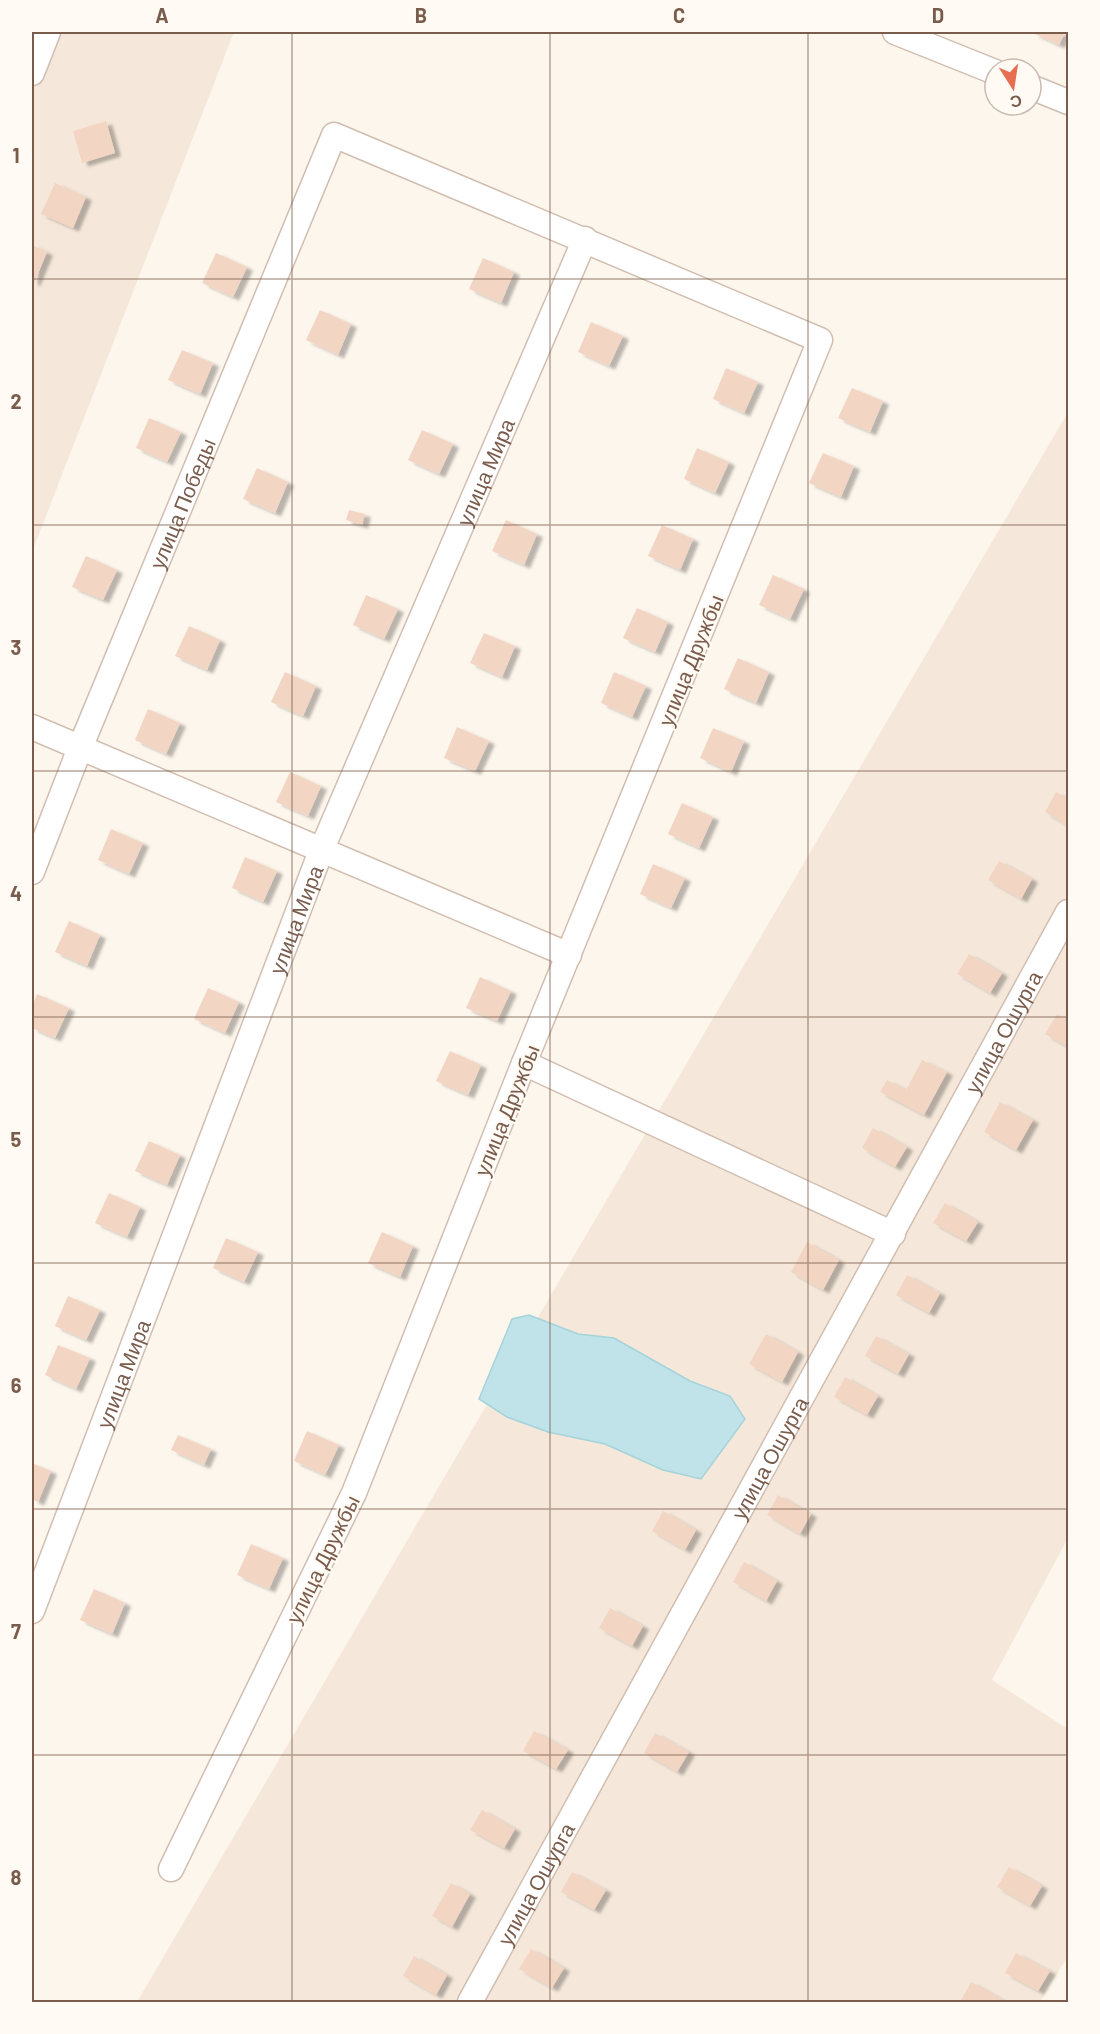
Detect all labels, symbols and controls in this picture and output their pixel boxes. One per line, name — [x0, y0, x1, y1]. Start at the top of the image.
text: A — [155, 3, 169, 27]
text: B — [415, 3, 427, 27]
text: C — [673, 3, 685, 27]
text: D — [932, 3, 944, 27]
north arrow — [983, 57, 1043, 117]
text: С — [1008, 92, 1024, 113]
text: 1 — [12, 143, 20, 167]
text: 2 — [10, 389, 22, 413]
street label: улица Мира — [450, 414, 519, 529]
street label: улица Победы — [143, 434, 220, 572]
street label: улица Дружбы — [652, 591, 728, 729]
text: 3 — [11, 635, 21, 659]
street label: улица Мира — [263, 861, 327, 977]
text: 4 — [10, 881, 22, 905]
street label: улица Ошурга — [959, 966, 1046, 1097]
street label: улица Дружбы — [468, 1041, 544, 1179]
text: 5 — [11, 1127, 22, 1151]
street label: улица Мира — [90, 1315, 154, 1432]
text: 6 — [11, 1373, 22, 1397]
street label: улица Ошурга — [725, 1392, 813, 1523]
street label: улица Дружбы — [280, 1491, 364, 1627]
text: 7 — [11, 1619, 21, 1643]
street label: улица Ошурга — [491, 1818, 579, 1949]
text: 8 — [11, 1865, 22, 1889]

